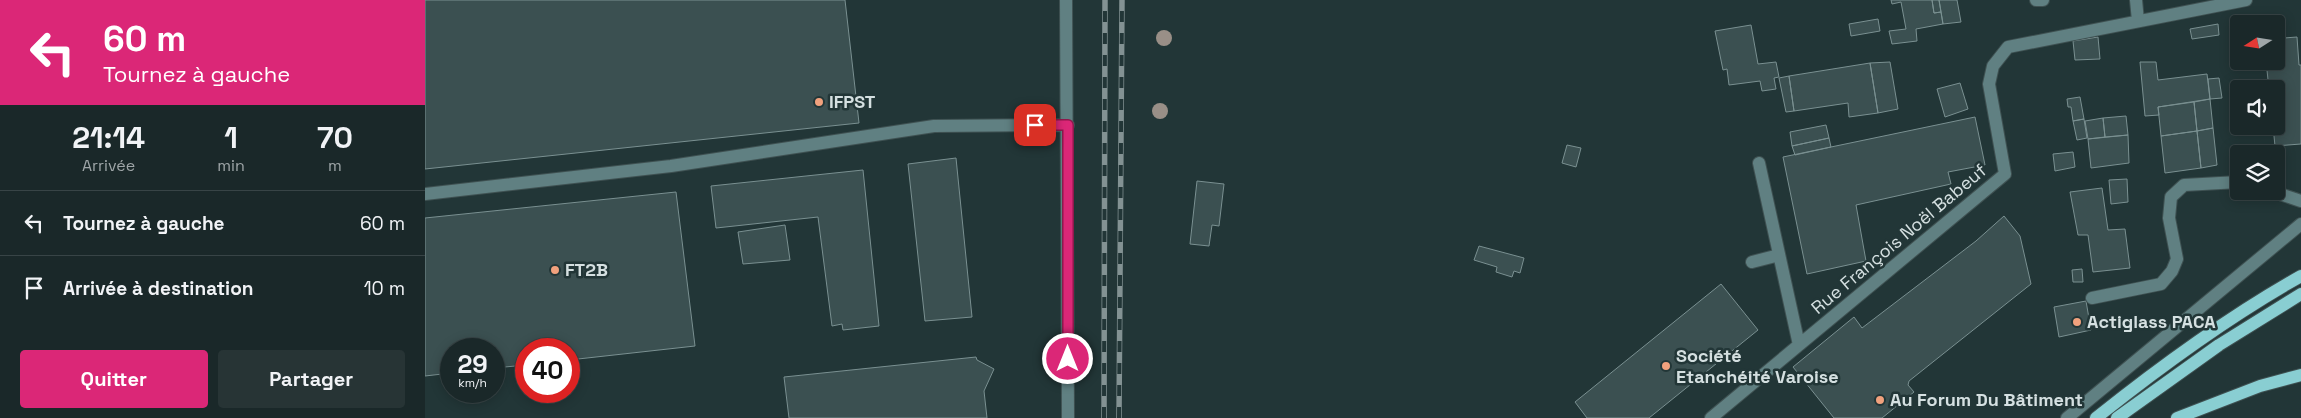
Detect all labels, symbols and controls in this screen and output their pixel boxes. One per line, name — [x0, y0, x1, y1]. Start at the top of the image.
north arrow — [2230, 15, 2285, 70]
map controls — [2230, 15, 2285, 200]
text: 60 m — [103, 17, 186, 61]
icon: left — [20, 20, 85, 85]
text: Tournez à gauche — [103, 60, 290, 88]
button: sound — [2230, 80, 2285, 135]
place label: IFPST — [829, 90, 876, 113]
marker: IFPST — [813, 96, 825, 108]
pin — [1014, 104, 1056, 146]
icon: arrive — [1021, 111, 1049, 139]
text: 21:14 — [72, 118, 145, 157]
text: 1 — [224, 118, 238, 157]
text: 70 — [317, 118, 353, 157]
button: layers — [2230, 145, 2285, 200]
text: Arrivée — [82, 155, 135, 176]
text: min — [217, 155, 245, 176]
text: m — [328, 155, 342, 176]
street label: Rue François Noël Babeuf — [1806, 158, 1991, 319]
icon: left — [20, 209, 48, 237]
text: Tournez à gauche — [63, 211, 225, 236]
text: 60 m — [360, 211, 405, 236]
place label: FT2B — [565, 258, 608, 281]
marker: FT2B — [549, 264, 561, 276]
icon: arrive — [20, 274, 48, 302]
text: Arrivée à destination — [63, 276, 253, 301]
text: 10 m — [364, 276, 405, 301]
place label: Actiglass PACA — [2087, 310, 2216, 333]
marker: Actiglass PACA — [2071, 316, 2083, 328]
position arrow — [1041, 332, 1093, 384]
speed limit sign: 40 — [515, 338, 580, 403]
place label: Société Etanchéité Varoise — [1676, 344, 1839, 388]
text: 29 — [457, 348, 488, 380]
button: Quitter — [20, 350, 208, 408]
button: Partager — [218, 350, 405, 408]
marker: Société Etanchéité Varoise — [1660, 360, 1672, 372]
text: km/h — [458, 375, 487, 391]
place label: Au Forum Du Bâtiment — [1890, 388, 2083, 411]
marker: Au Forum Du Bâtiment — [1874, 394, 1886, 406]

